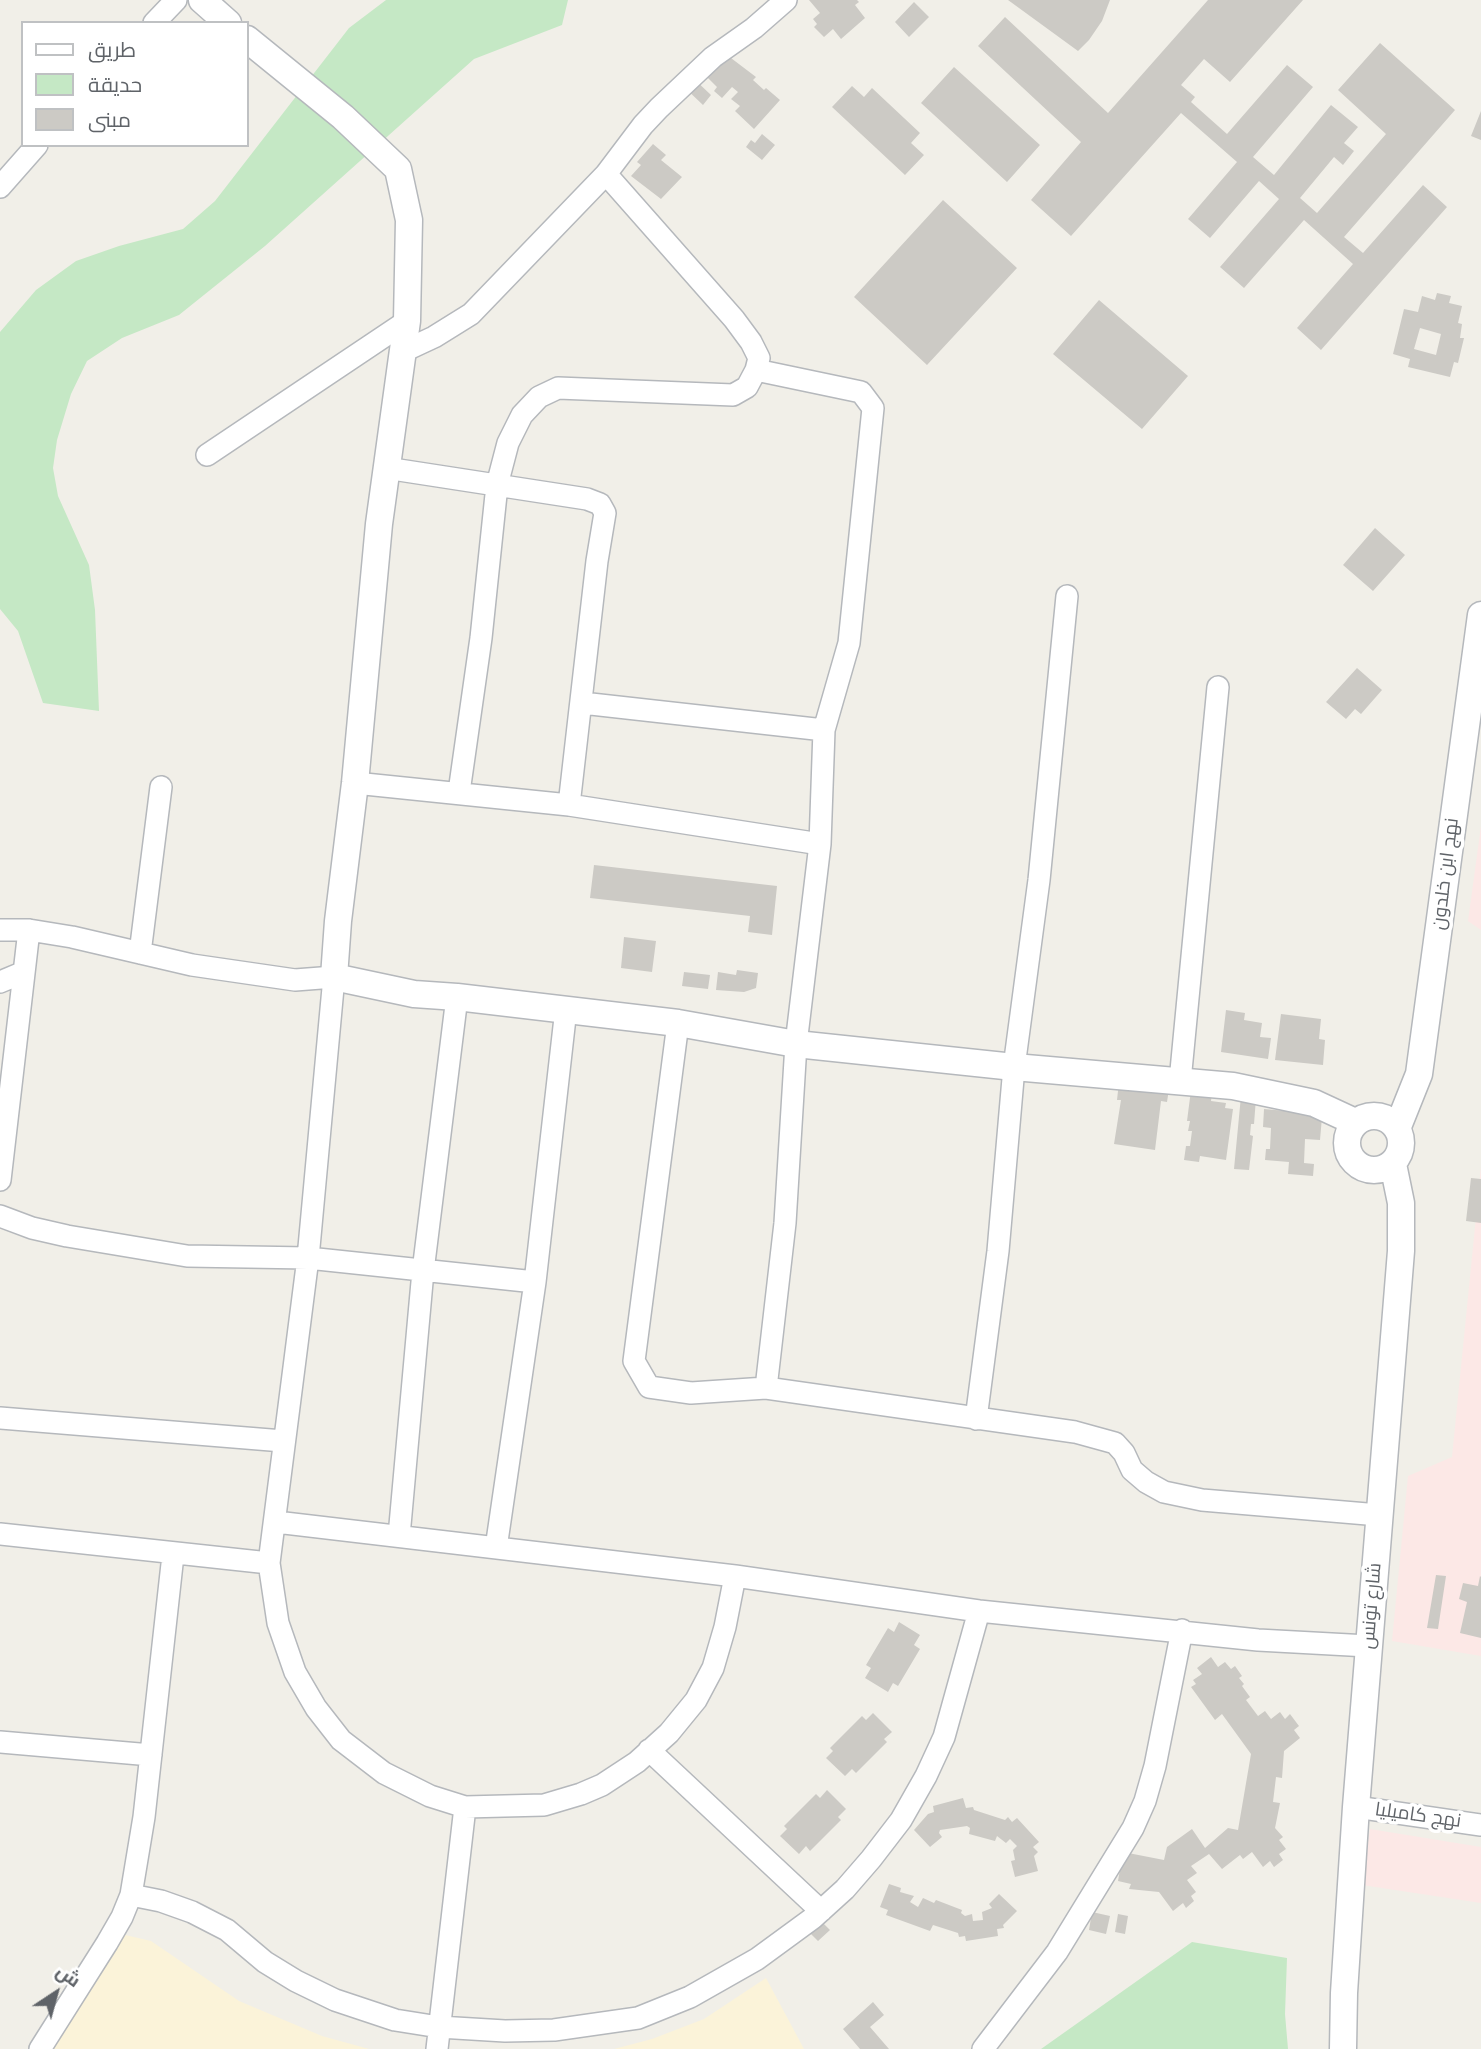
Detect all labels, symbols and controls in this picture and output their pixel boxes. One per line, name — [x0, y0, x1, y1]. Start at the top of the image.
legend — [21, 21, 248, 147]
text: طريق — [88, 38, 136, 63]
text: حديقة — [88, 73, 142, 98]
text: مبنى — [88, 108, 131, 133]
street label: نهج ابن خلدون — [1428, 817, 1464, 931]
street label: شارع تونس — [1357, 1562, 1387, 1650]
street label: نهج كاميليا — [1373, 1799, 1463, 1833]
north arrow — [21, 1958, 91, 2028]
text: ش — [52, 1960, 85, 1992]

